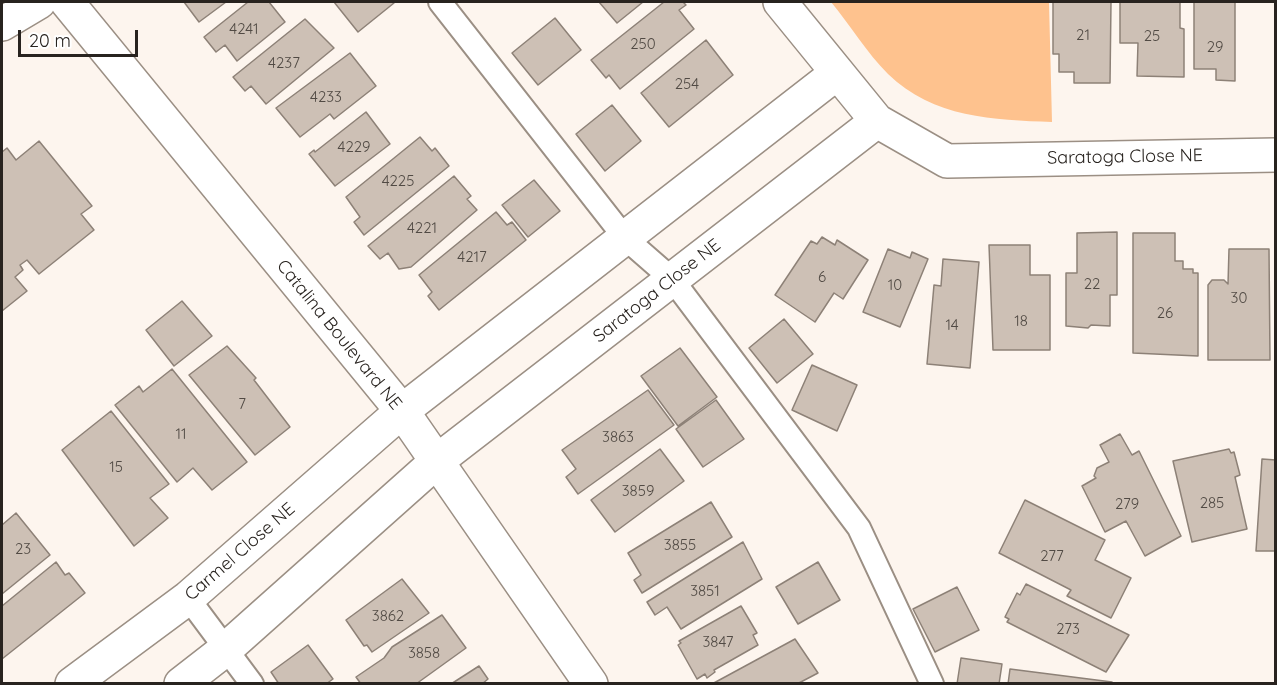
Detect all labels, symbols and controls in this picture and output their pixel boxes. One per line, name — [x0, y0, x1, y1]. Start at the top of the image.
scale bar — [21, 18, 141, 56]
house number: 4241 — [229, 20, 259, 38]
house number: 21 — [1076, 26, 1090, 44]
house number: 25 — [1144, 27, 1160, 45]
text: 20 m — [29, 29, 71, 52]
house number: 250 — [630, 35, 656, 53]
house number: 29 — [1207, 38, 1223, 56]
house number: 4237 — [268, 54, 300, 72]
house number: 254 — [675, 75, 699, 93]
house number: 4233 — [310, 88, 342, 106]
house number: 4229 — [338, 138, 370, 156]
street label: Saratoga Close NE — [1047, 145, 1203, 169]
house number: 4225 — [382, 172, 414, 190]
house number: 4221 — [407, 219, 437, 237]
street label: Saratoga Close NE — [589, 234, 725, 348]
house number: 4217 — [457, 248, 487, 266]
street label: Catalina Boulevard NE — [272, 256, 406, 414]
house number: 6 — [818, 268, 826, 286]
house number: 22 — [1084, 275, 1100, 293]
house number: 10 — [888, 276, 902, 294]
house number: 30 — [1231, 289, 1247, 307]
house number: 26 — [1157, 304, 1173, 322]
house number: 18 — [1014, 312, 1028, 330]
house number: 14 — [945, 316, 959, 334]
house number: 7 — [238, 395, 246, 413]
house number: 11 — [175, 425, 187, 443]
house number: 3863 — [602, 428, 634, 446]
house number: 15 — [109, 458, 123, 476]
house number: 3859 — [622, 482, 654, 500]
house number: 285 — [1200, 494, 1224, 512]
house number: 279 — [1115, 495, 1139, 513]
street label: Carmel Close NE — [181, 498, 299, 606]
house number: 3855 — [664, 536, 696, 554]
house number: 23 — [15, 540, 31, 558]
house number: 277 — [1040, 547, 1064, 565]
house number: 3851 — [690, 582, 720, 600]
house number: 3862 — [372, 607, 404, 625]
house number: 273 — [1056, 620, 1080, 638]
house number: 3847 — [702, 633, 734, 651]
house number: 3858 — [408, 644, 440, 662]

